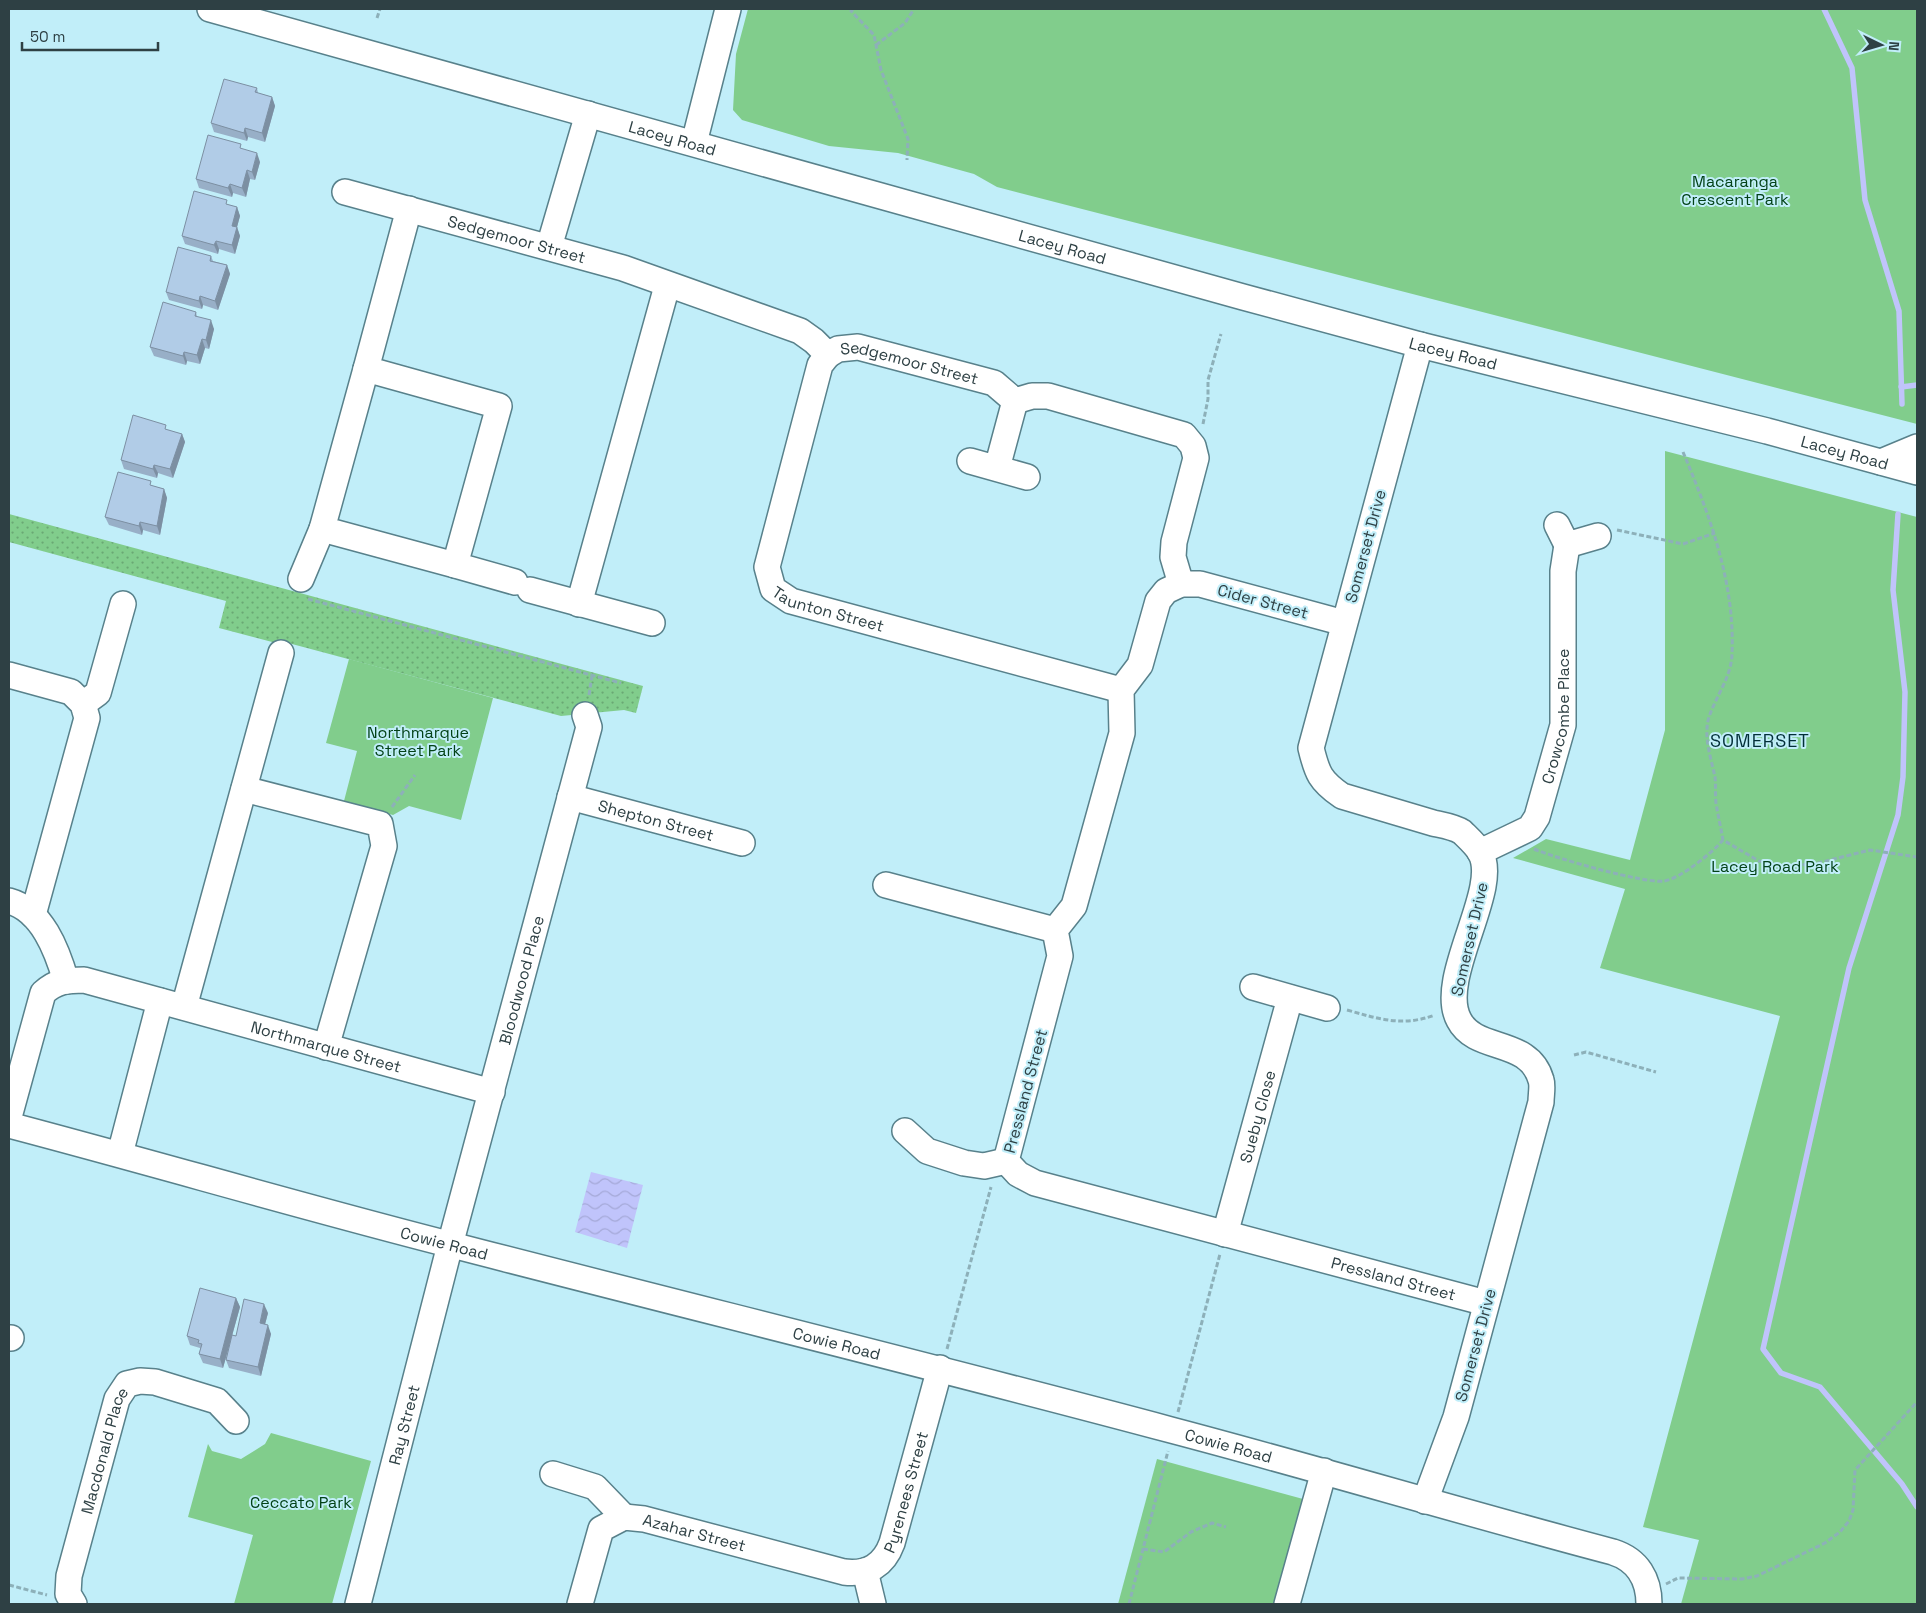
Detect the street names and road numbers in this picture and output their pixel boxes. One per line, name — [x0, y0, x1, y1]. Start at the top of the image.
street label: Lacey Road — [626, 116, 718, 161]
street label: Sedgemoor Street — [445, 211, 588, 268]
street label: Lacey Road — [1016, 225, 1109, 269]
street label: Lacey Road — [1407, 333, 1499, 375]
street label: Sedgemoor Street — [839, 337, 981, 389]
street label: Lacey Road — [1799, 431, 1891, 475]
street label: Somerset Drive — [1340, 487, 1391, 605]
street label: Cider Street — [1215, 579, 1311, 624]
street label: Taunton Street — [768, 581, 886, 637]
street label: Crowcombe Place — [1537, 649, 1574, 786]
street label: Shepton Street — [596, 795, 716, 846]
street label: Somerset Drive — [1446, 880, 1493, 998]
street label: Bloodwood Place — [494, 913, 549, 1047]
street label: Northmarque Street — [248, 1016, 404, 1078]
street label: Pressland Street — [999, 1027, 1052, 1156]
street label: Sueby Close — [1235, 1068, 1281, 1165]
street label: Cowie Road — [398, 1222, 490, 1265]
street label: Pressland Street — [1329, 1252, 1458, 1305]
street label: Somerset Drive — [1450, 1286, 1501, 1404]
street label: Cowie Road — [791, 1322, 883, 1365]
street label: Macdonald Place — [76, 1383, 133, 1517]
street label: Ray Street — [384, 1383, 425, 1467]
street label: Cowie Road — [1182, 1424, 1274, 1468]
street label: Pyrenees Street — [879, 1429, 933, 1557]
street label: Azahar Street — [640, 1509, 748, 1557]

